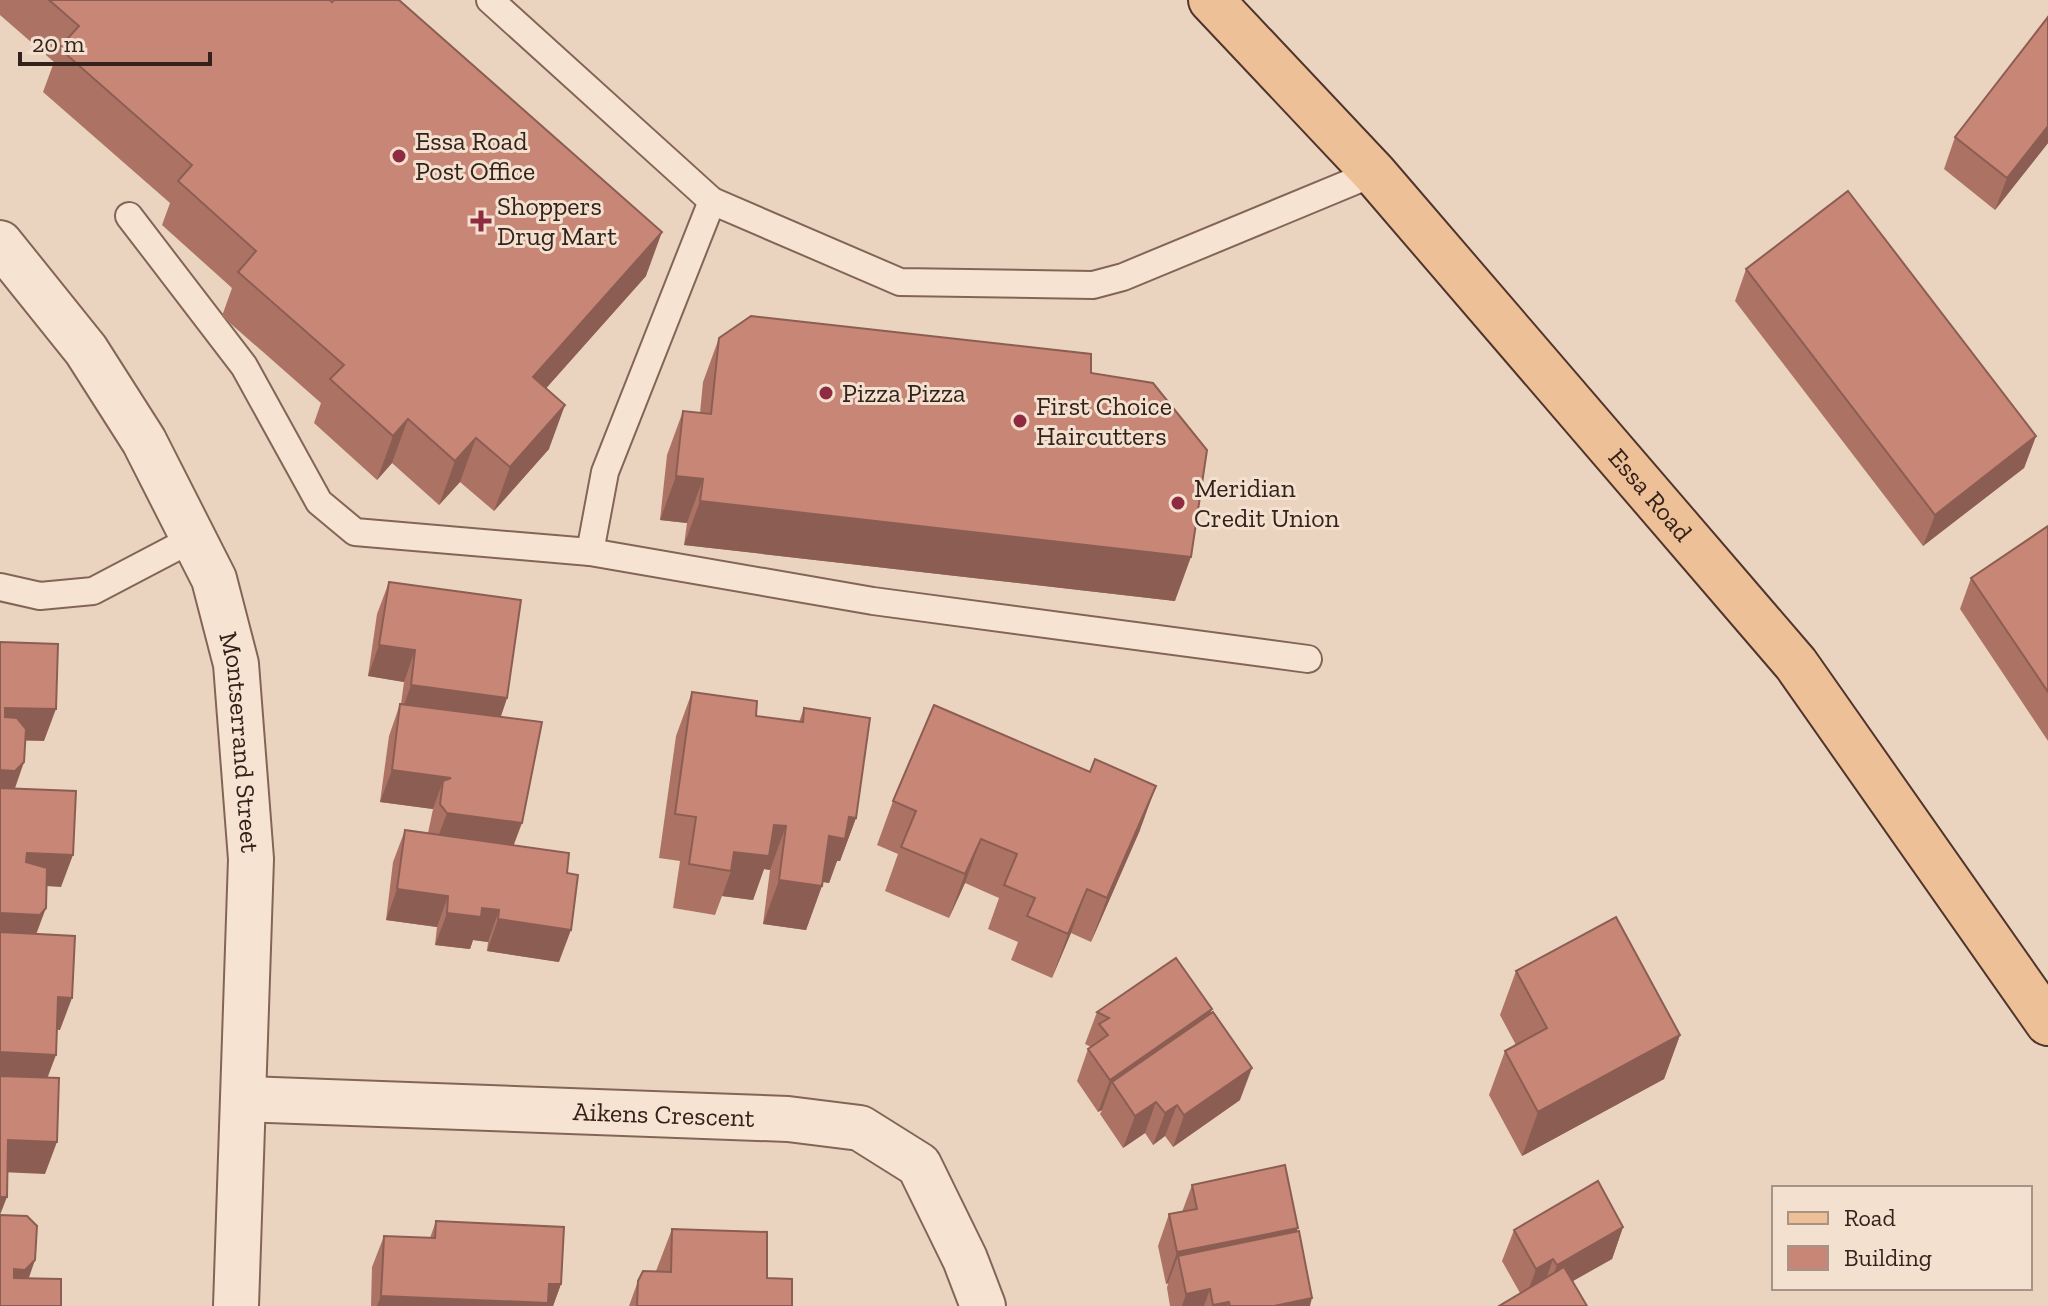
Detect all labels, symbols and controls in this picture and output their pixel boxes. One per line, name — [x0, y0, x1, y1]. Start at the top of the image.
scale bar — [20, 16, 210, 66]
text: 20 m — [32, 29, 85, 58]
place label: Essa Road Post Office — [415, 125, 535, 187]
marker: Essa Road Post Office — [390, 147, 408, 165]
place label: Shoppers Drug Mart — [497, 190, 617, 252]
marker: Shoppers Drug Mart — [472, 212, 490, 230]
place label: Pizza Pizza — [842, 377, 966, 409]
marker: Pizza Pizza — [817, 384, 835, 402]
place label: First Choice Haircutters — [1036, 390, 1172, 452]
marker: First Choice Haircutters — [1011, 412, 1029, 430]
street label: Essa Road — [1602, 442, 1699, 548]
place label: Meridian Credit Union — [1194, 472, 1340, 534]
marker: Meridian Credit Union — [1169, 494, 1187, 512]
street label: Montserrand Street — [212, 628, 266, 854]
street label: Aikens Crescent — [572, 1095, 755, 1134]
legend — [1772, 1186, 2032, 1290]
text: Road — [1844, 1203, 1896, 1232]
text: Building — [1844, 1243, 1932, 1272]

